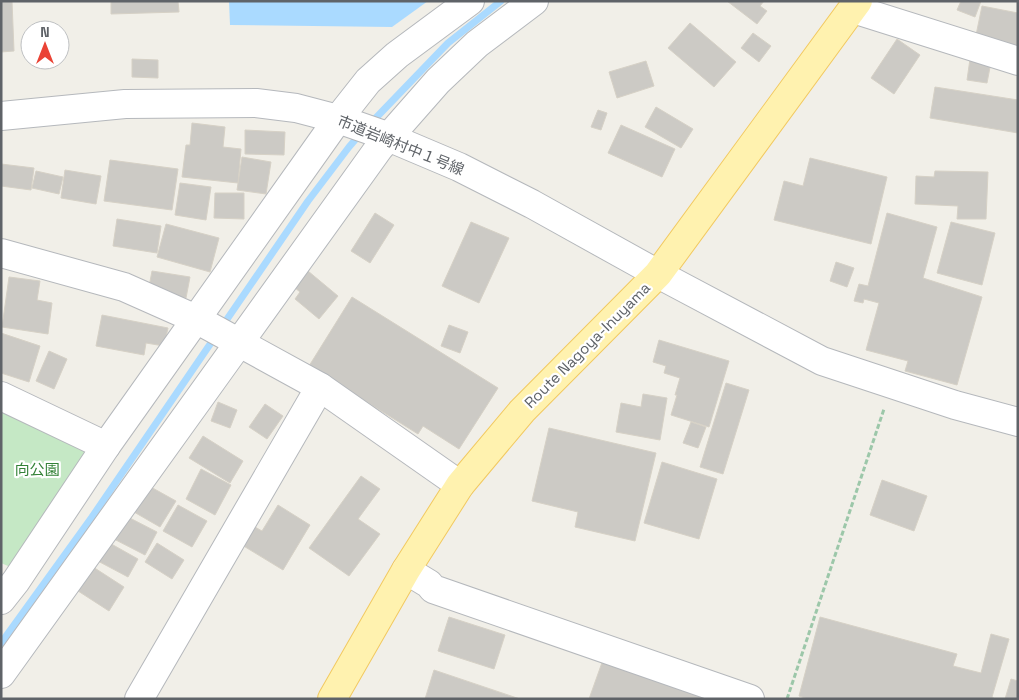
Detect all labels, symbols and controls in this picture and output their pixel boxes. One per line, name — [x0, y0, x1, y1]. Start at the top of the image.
north arrow — [20, 20, 70, 70]
text: N — [40, 23, 50, 41]
street label: 市道岩崎村中１号線 — [335, 111, 467, 179]
street label: Route Nagoya-Inuyama — [520, 278, 654, 412]
park label: 向公園 — [14, 460, 60, 479]

